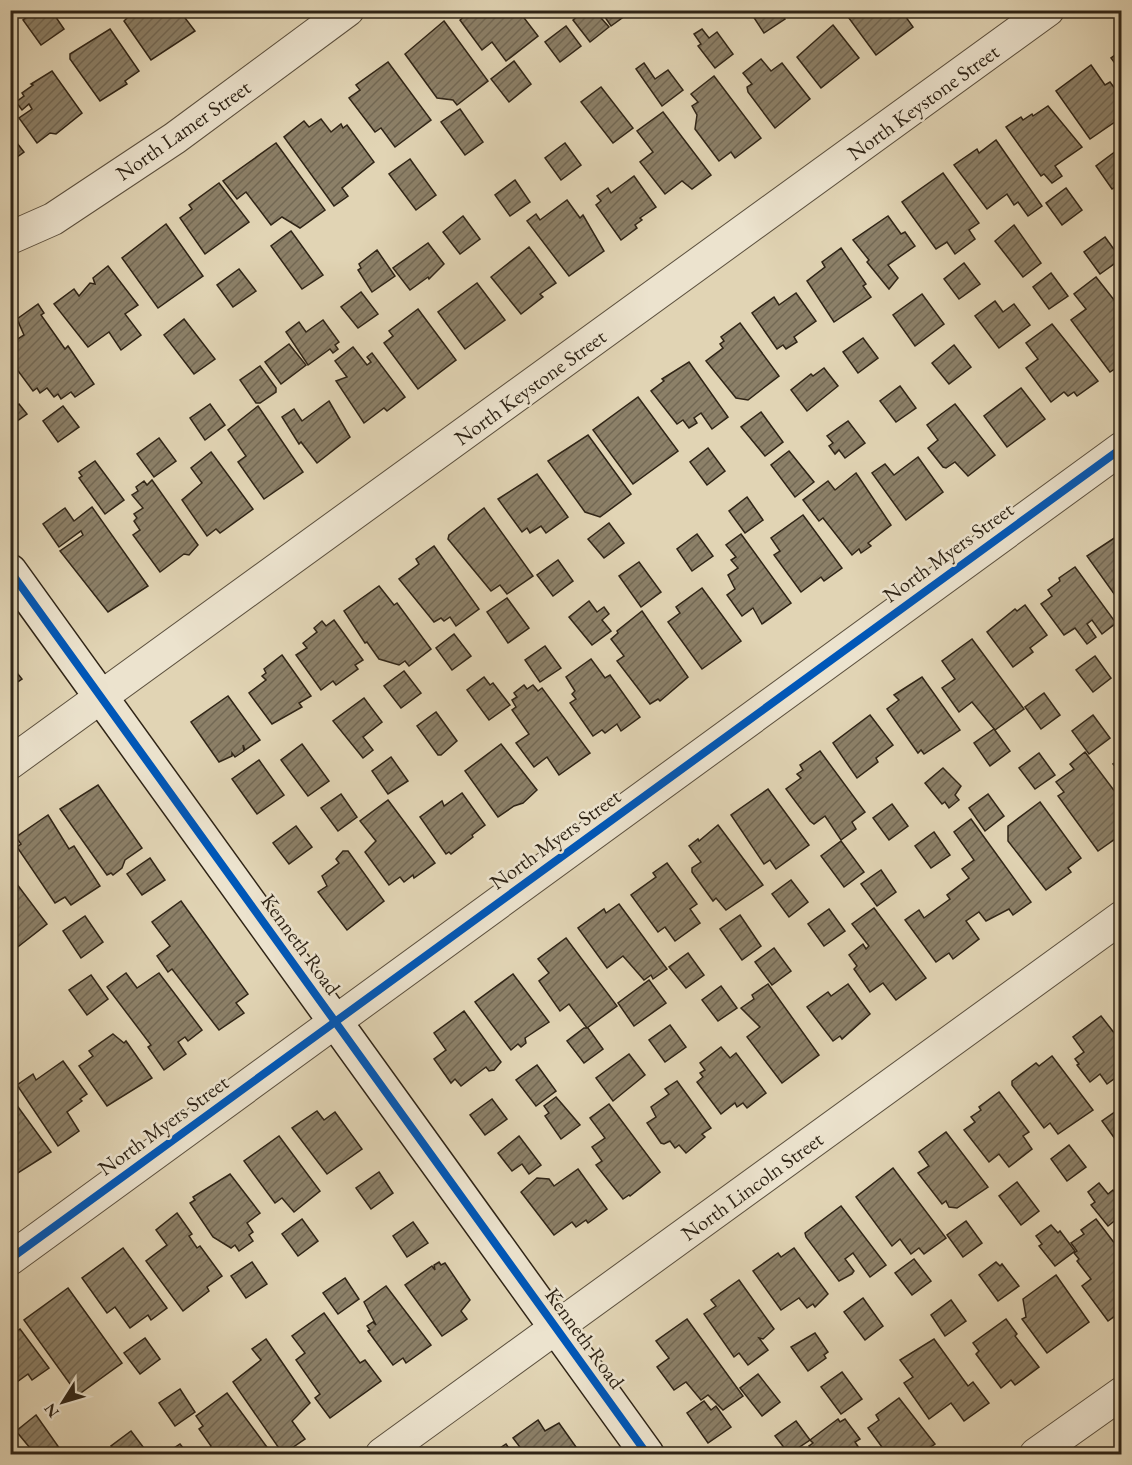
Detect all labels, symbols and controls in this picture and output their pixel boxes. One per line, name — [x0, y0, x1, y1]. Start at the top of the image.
street label: North Keystone Street — [842, 38, 1004, 166]
street label: North Lamer Street — [110, 73, 256, 186]
street label: North Keystone Street — [449, 323, 611, 451]
street label: North Myers Street — [877, 495, 1019, 608]
street label: North Myers Street — [484, 782, 626, 895]
street label: Kenneth Road — [255, 888, 347, 1000]
street label: North Myers Street — [92, 1068, 234, 1181]
street label: North Lincoln Street — [676, 1125, 829, 1247]
street label: Kenneth Road — [539, 1282, 631, 1394]
north arrow — [33, 1372, 93, 1432]
text: N — [39, 1399, 64, 1422]

